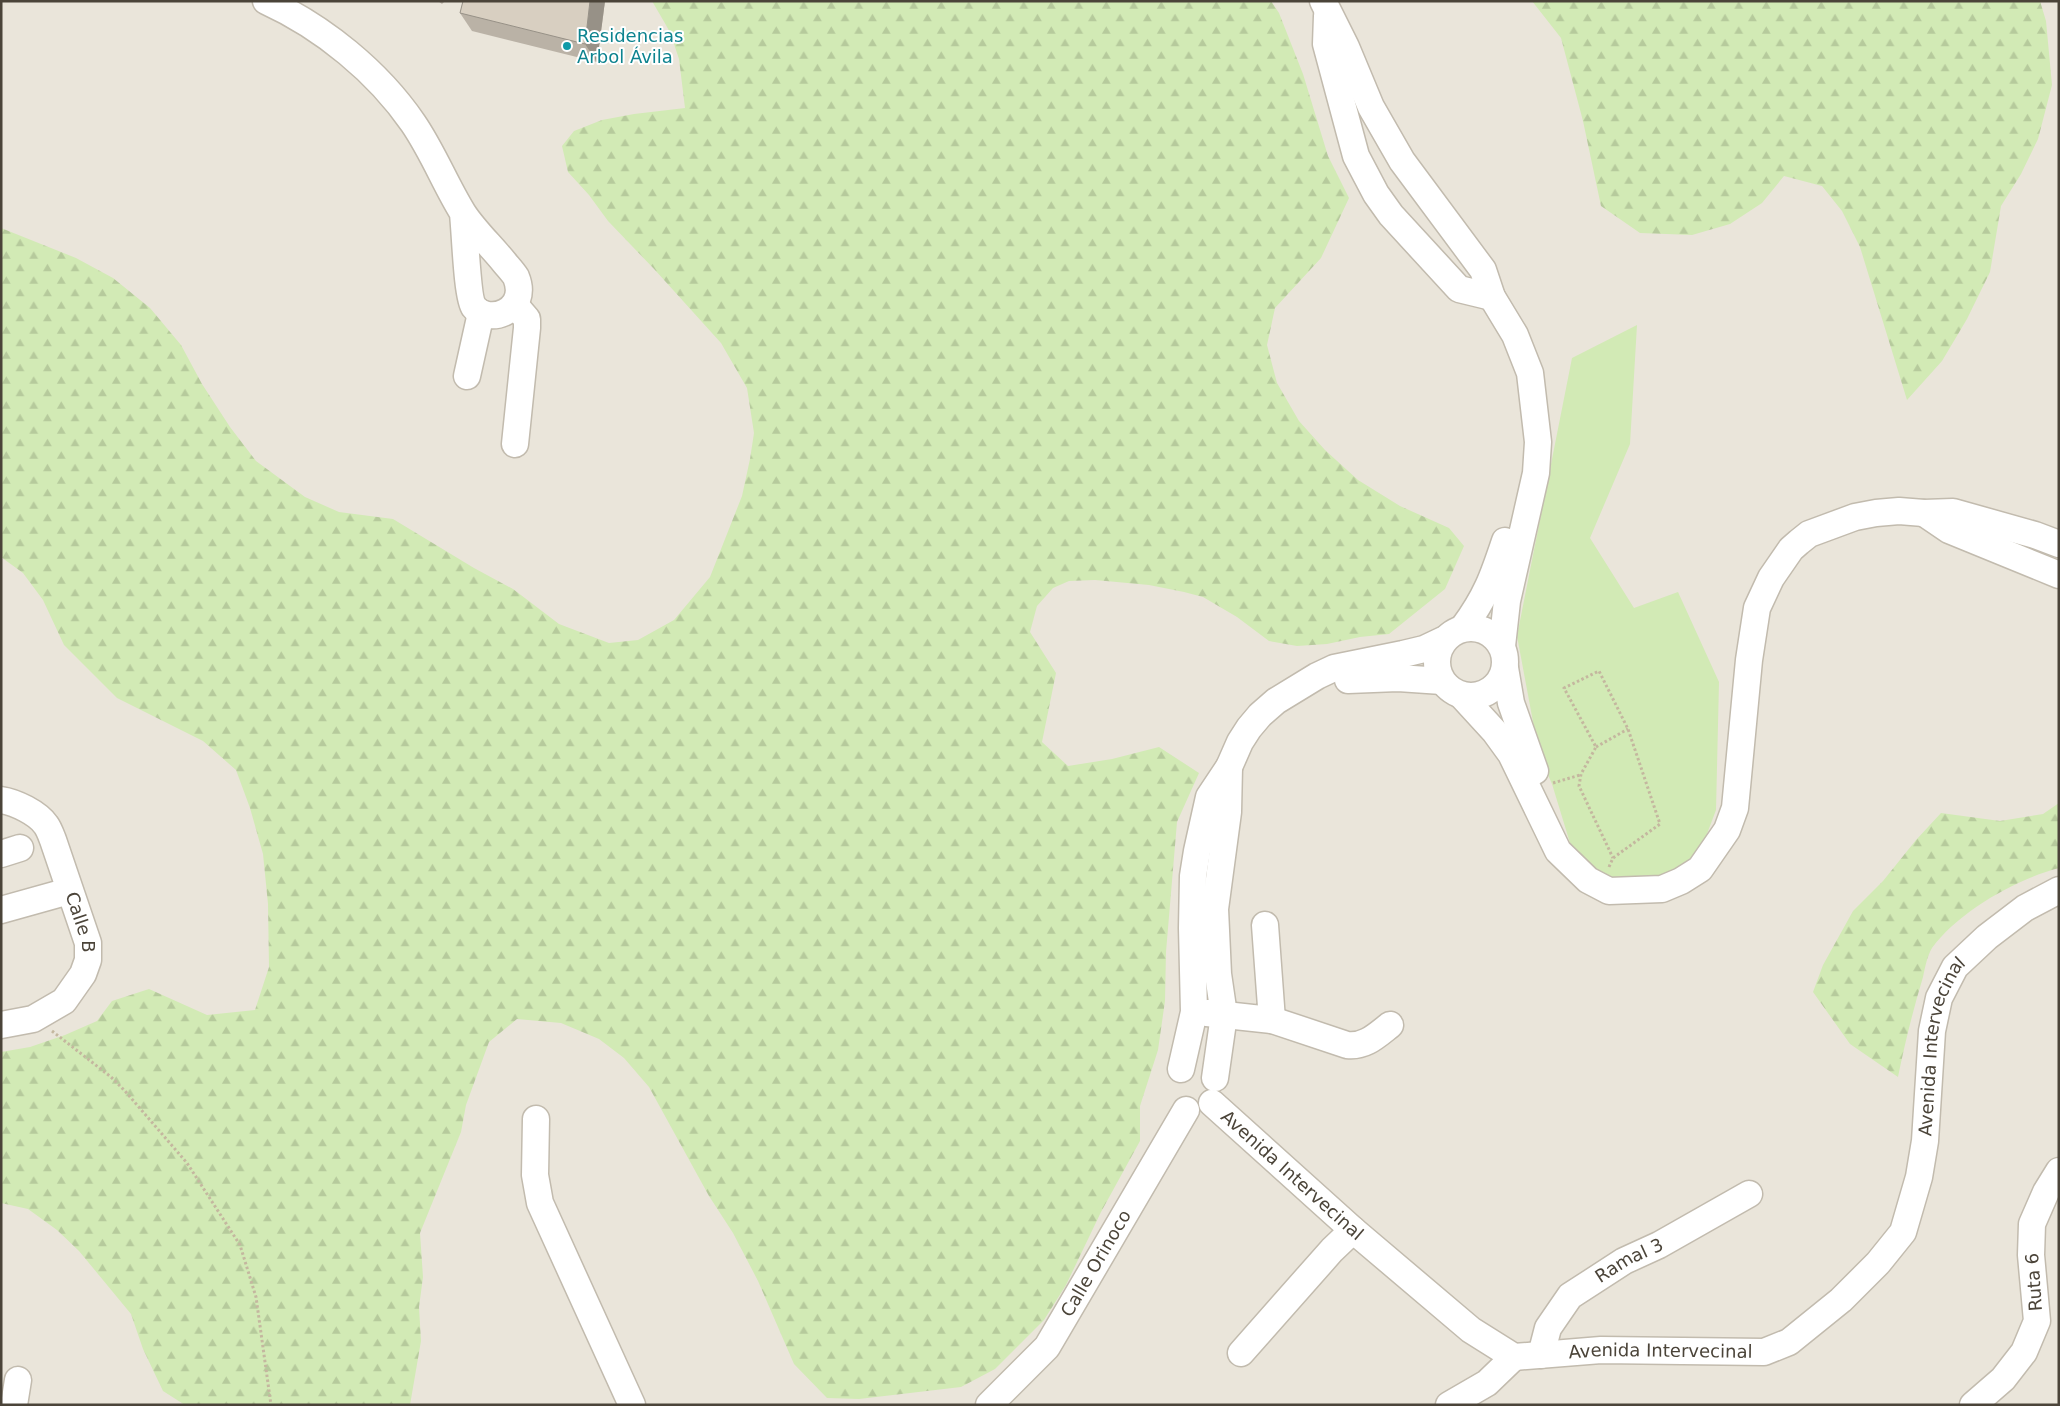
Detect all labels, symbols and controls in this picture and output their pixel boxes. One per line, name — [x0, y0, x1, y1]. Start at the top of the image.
place label: Residencias Arbol Ávila — [577, 25, 683, 67]
marker: Residencias Arbol Ávila — [561, 40, 573, 52]
street label: Calle B — [61, 889, 99, 953]
street label: Avenida Intervecinal — [1914, 952, 1969, 1137]
street label: Avenida Intervecinal — [1217, 1106, 1368, 1244]
street label: Calle Orinoco — [1056, 1206, 1135, 1320]
street label: Ramal 3 — [1591, 1234, 1666, 1287]
street label: Ruta 6 — [2021, 1252, 2046, 1312]
street label: Avenida Intervecinal — [1568, 1339, 1753, 1363]

